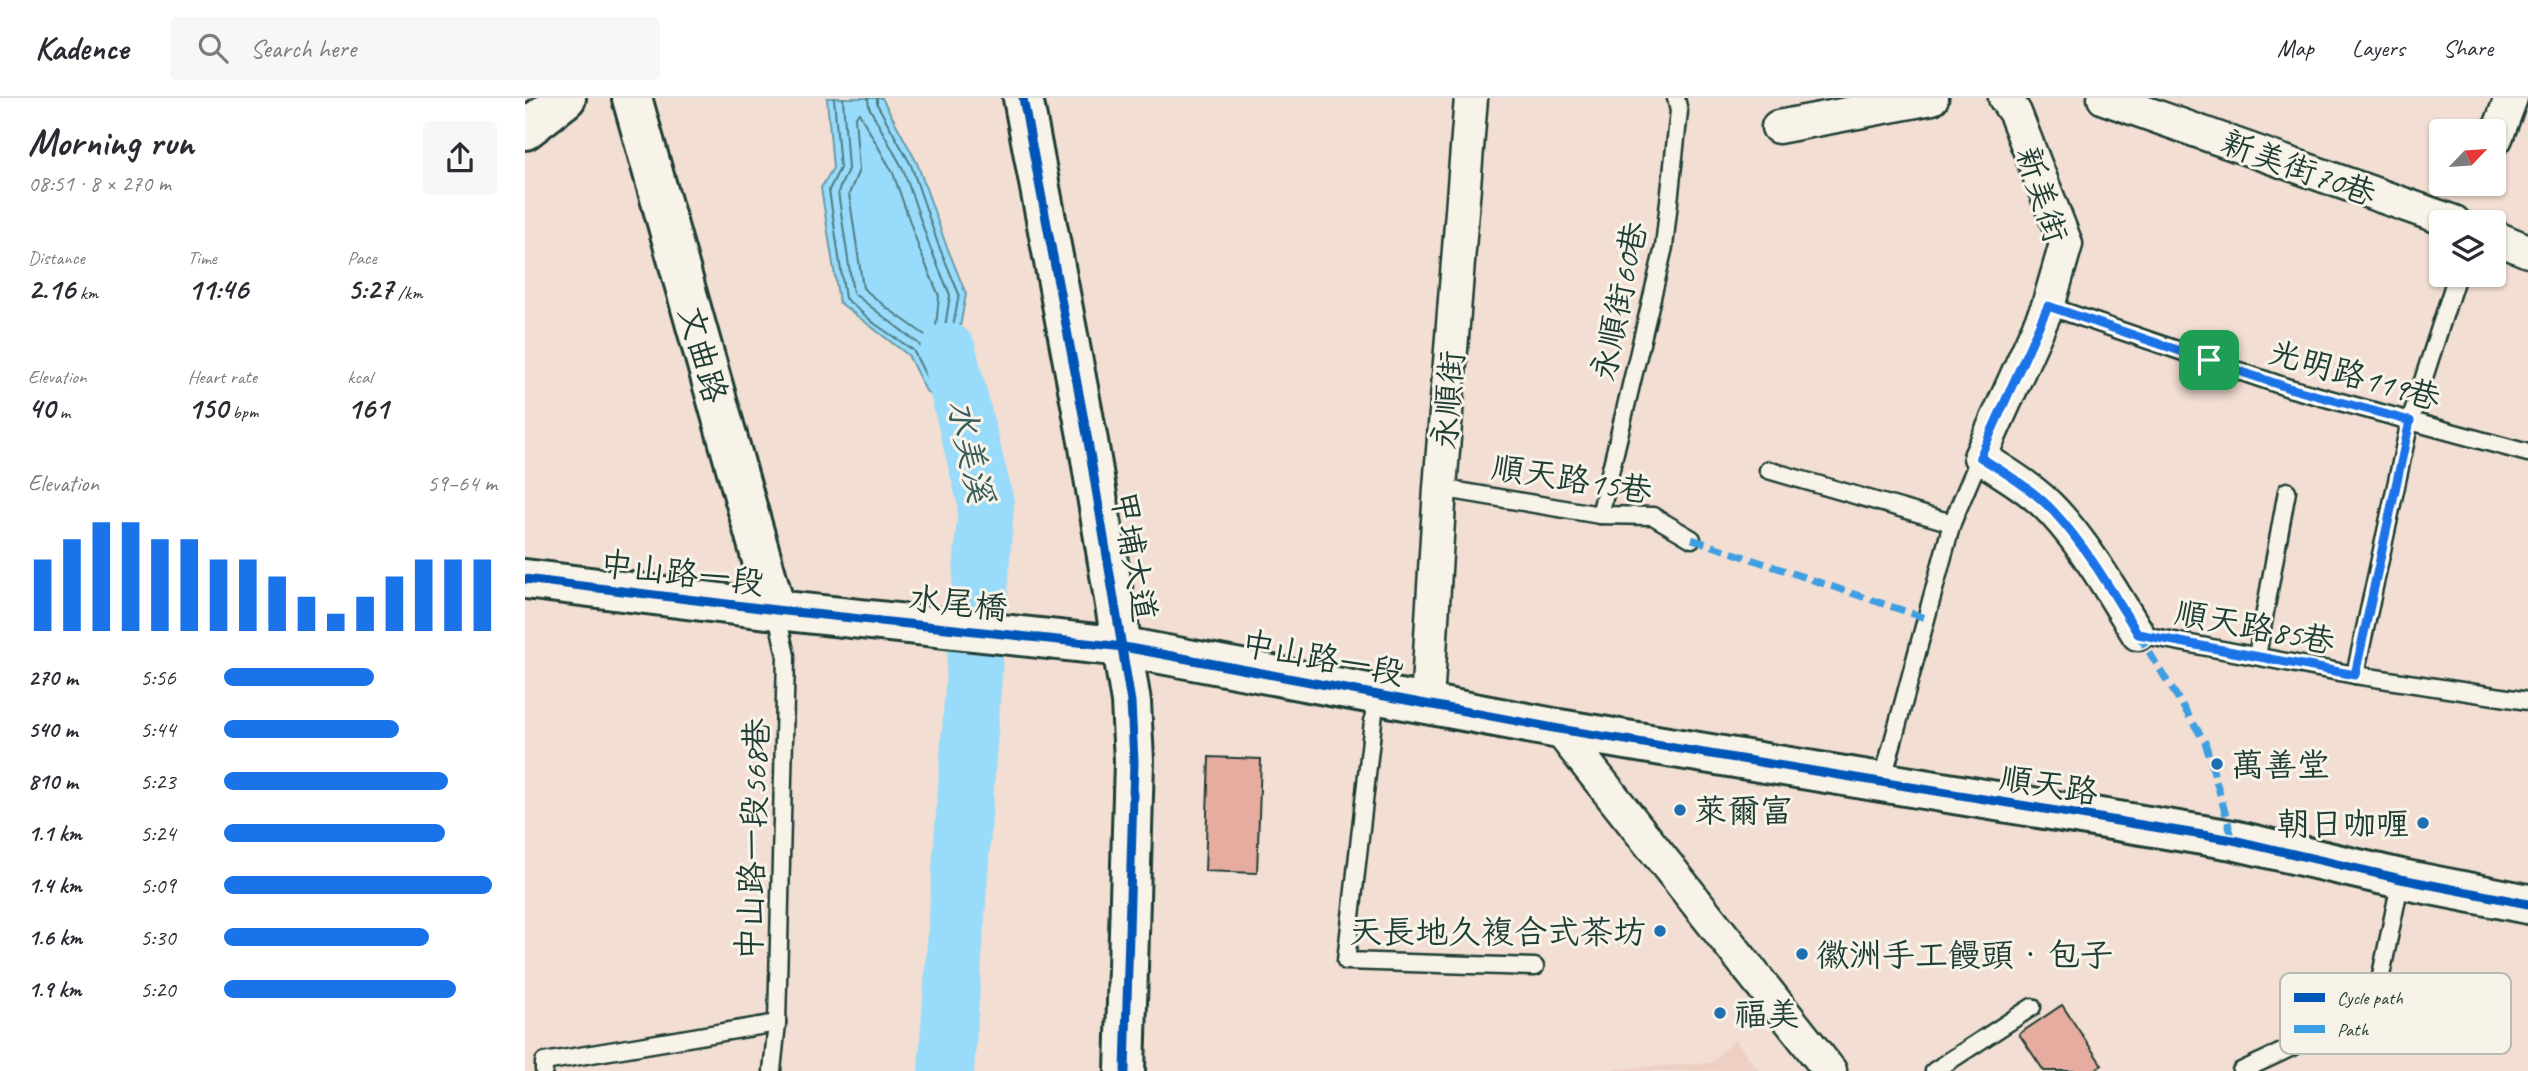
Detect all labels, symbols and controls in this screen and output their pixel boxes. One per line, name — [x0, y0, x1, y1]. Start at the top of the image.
search box — [170, 17, 660, 80]
text: Kadence — [35, 27, 128, 69]
icon: search — [194, 29, 232, 67]
text: Search here — [250, 32, 356, 65]
text: Map — [2277, 33, 2314, 63]
text: Layers — [2352, 33, 2405, 63]
text: Share — [2443, 33, 2493, 63]
text: Morning run — [28, 119, 194, 166]
north arrow — [2429, 119, 2506, 196]
map controls — [2429, 119, 2506, 287]
button: share — [423, 121, 497, 195]
street label: 新美街70巷 — [2215, 121, 2382, 215]
street label: 新美街 — [2007, 141, 2077, 248]
text: 08:51 · 8 × 270 m — [28, 169, 171, 198]
button: layers — [2429, 210, 2506, 287]
street label: 永順街60巷 — [1582, 218, 1656, 385]
text: Distance — [28, 246, 85, 270]
text: Time — [188, 246, 217, 270]
text: Pace — [347, 246, 377, 270]
text: 2.16 — [28, 270, 75, 308]
text: 11:46 — [188, 270, 248, 308]
text: 5:27 — [347, 270, 393, 308]
text: km — [75, 281, 98, 305]
text: /km — [393, 281, 423, 305]
street label: 文曲路 — [669, 301, 737, 408]
pin — [2179, 330, 2239, 390]
street label: 光明路119巷 — [2264, 330, 2445, 419]
icon: arrive — [2190, 341, 2228, 379]
street label: 永順街 — [1423, 349, 1473, 451]
text: Elevation — [28, 365, 86, 389]
text: Heart rate — [188, 365, 257, 389]
text: kcal — [347, 365, 372, 389]
text: 40 — [28, 389, 55, 427]
text: 150 — [188, 389, 228, 427]
text: 161 — [347, 389, 388, 427]
water label: 水美溪 — [938, 395, 1004, 509]
text: m — [55, 400, 70, 424]
text: bpm — [228, 400, 258, 424]
street label: 順天路15巷 — [1489, 446, 1655, 512]
text: Elevation — [28, 469, 99, 498]
text: 59–64 m — [427, 469, 497, 498]
street label: 甲埔大道 — [1102, 488, 1166, 625]
street label: 中山路一段 — [597, 542, 766, 604]
street label: 水尾橋 — [906, 577, 1009, 629]
street label: 順天路85巷 — [2171, 591, 2338, 663]
street label: 中山路一段 — [1238, 622, 1408, 694]
text: 270 m — [28, 663, 78, 692]
text: 5:56 — [140, 663, 176, 692]
text: 540 m — [28, 715, 77, 744]
text: 5:44 — [140, 715, 176, 744]
street label: 中山路一段568巷 — [728, 717, 778, 961]
place label: 萬善堂 — [2231, 744, 2330, 786]
marker: 萬善堂 — [2209, 756, 2225, 772]
street label: 順天路 — [1997, 757, 2101, 813]
text: 810 m — [28, 767, 78, 796]
text: 5:23 — [140, 767, 176, 796]
place label: 萊爾富 — [1694, 790, 1793, 832]
marker: 萊爾富 — [1672, 802, 1688, 818]
place label: 朝日咖喱 — [2277, 803, 2409, 845]
marker: 朝日咖喱 — [2415, 815, 2431, 831]
text: 1.1 km — [28, 819, 82, 848]
text: 5:24 — [140, 819, 176, 848]
text: 1.4 km — [28, 871, 82, 900]
text: 5:09 — [140, 871, 176, 900]
place label: 天長地久複合式茶坊 — [1349, 911, 1646, 953]
text: 1.6 km — [28, 923, 82, 952]
text: 5:30 — [140, 923, 176, 952]
marker: 天長地久複合式茶坊 — [1652, 923, 1668, 939]
place label: 徽洲手工饅頭‧包子 — [1816, 934, 2113, 976]
marker: 徽洲手工饅頭‧包子 — [1794, 946, 1810, 962]
legend — [2280, 973, 2511, 1054]
text: 1.9 km — [28, 975, 81, 1004]
text: 5:20 — [140, 975, 176, 1004]
text: Cycle path — [2337, 986, 2403, 1010]
place label: 福美 — [1734, 993, 1800, 1035]
marker: 福美 — [1712, 1005, 1728, 1021]
text: Path — [2337, 1018, 2370, 1042]

